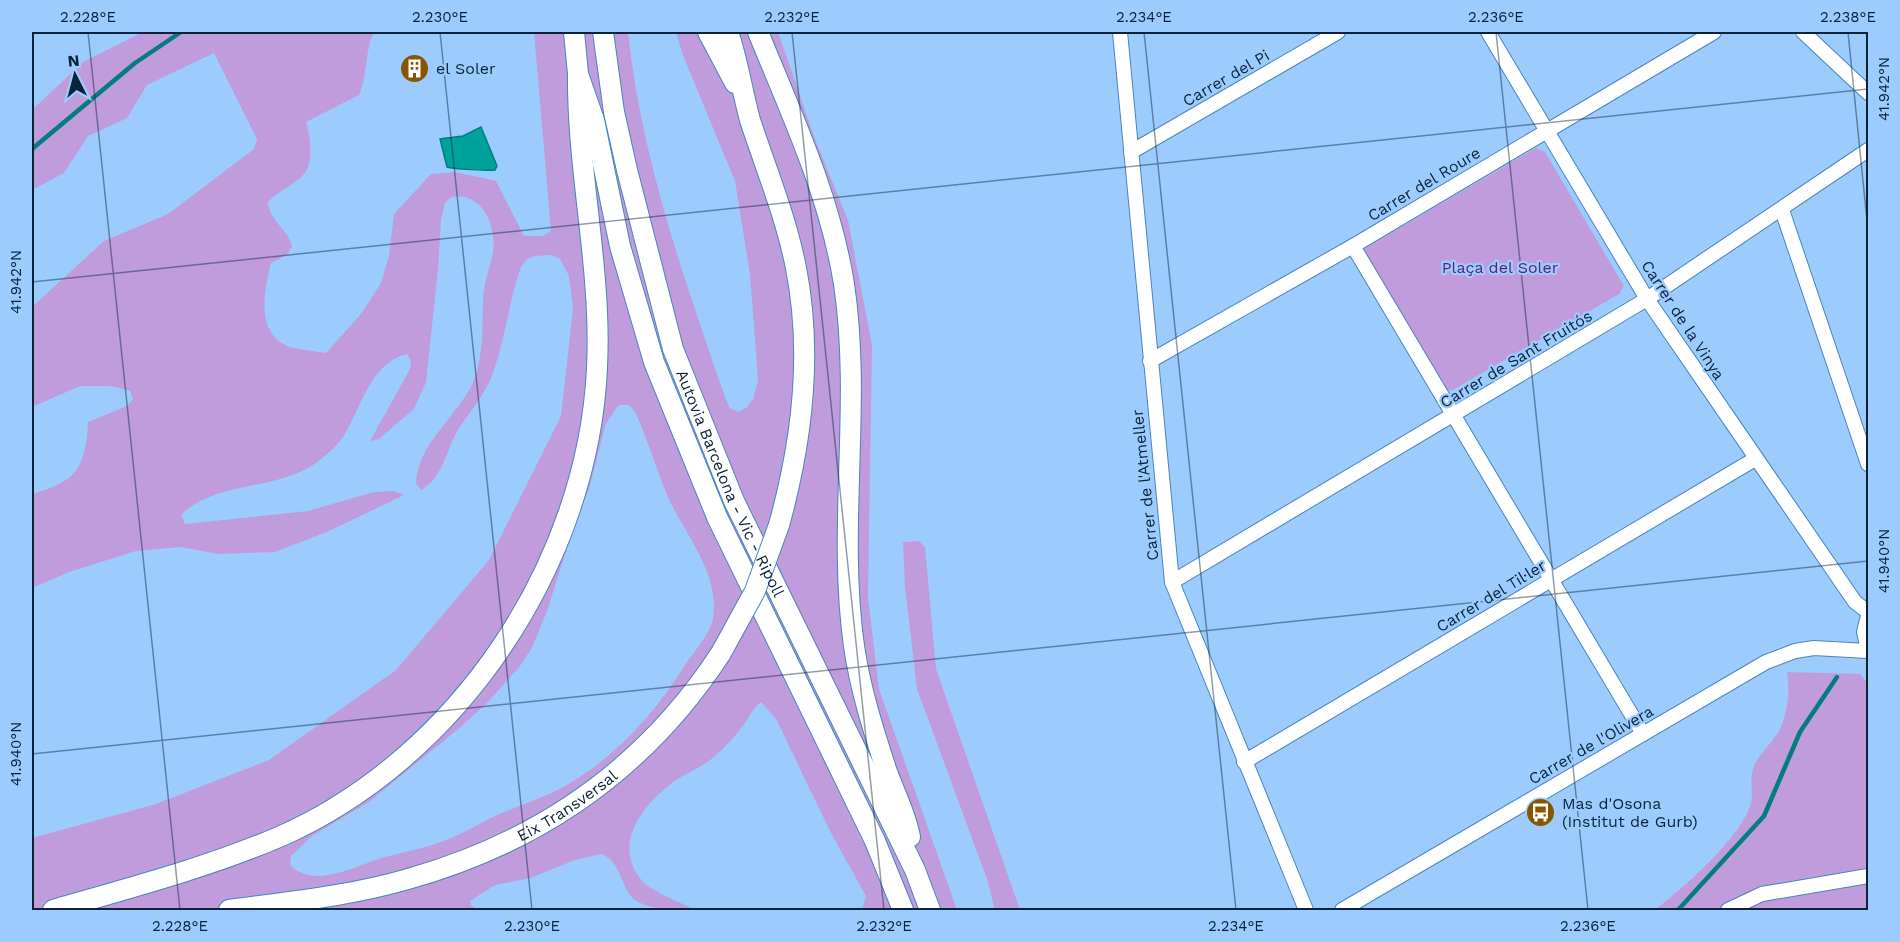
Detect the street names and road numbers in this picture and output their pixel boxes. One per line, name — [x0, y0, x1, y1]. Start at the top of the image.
street label: Carrer del Pi — [1179, 46, 1273, 110]
street label: Carrer del Roure — [1364, 143, 1484, 225]
street label: Carrer de la Vinya — [1637, 257, 1729, 383]
street label: Carrer de Sant Fruitós — [1437, 306, 1595, 412]
street label: Autovia Barcelona - Vic - Ripoll — [673, 367, 789, 600]
street label: Carrer de l'Atmeller — [1128, 408, 1162, 561]
street label: Carrer del Til·ler — [1433, 556, 1550, 636]
street label: Carrer de l'Olivera — [1525, 702, 1657, 788]
street label: Eix Transversal — [514, 766, 621, 845]

